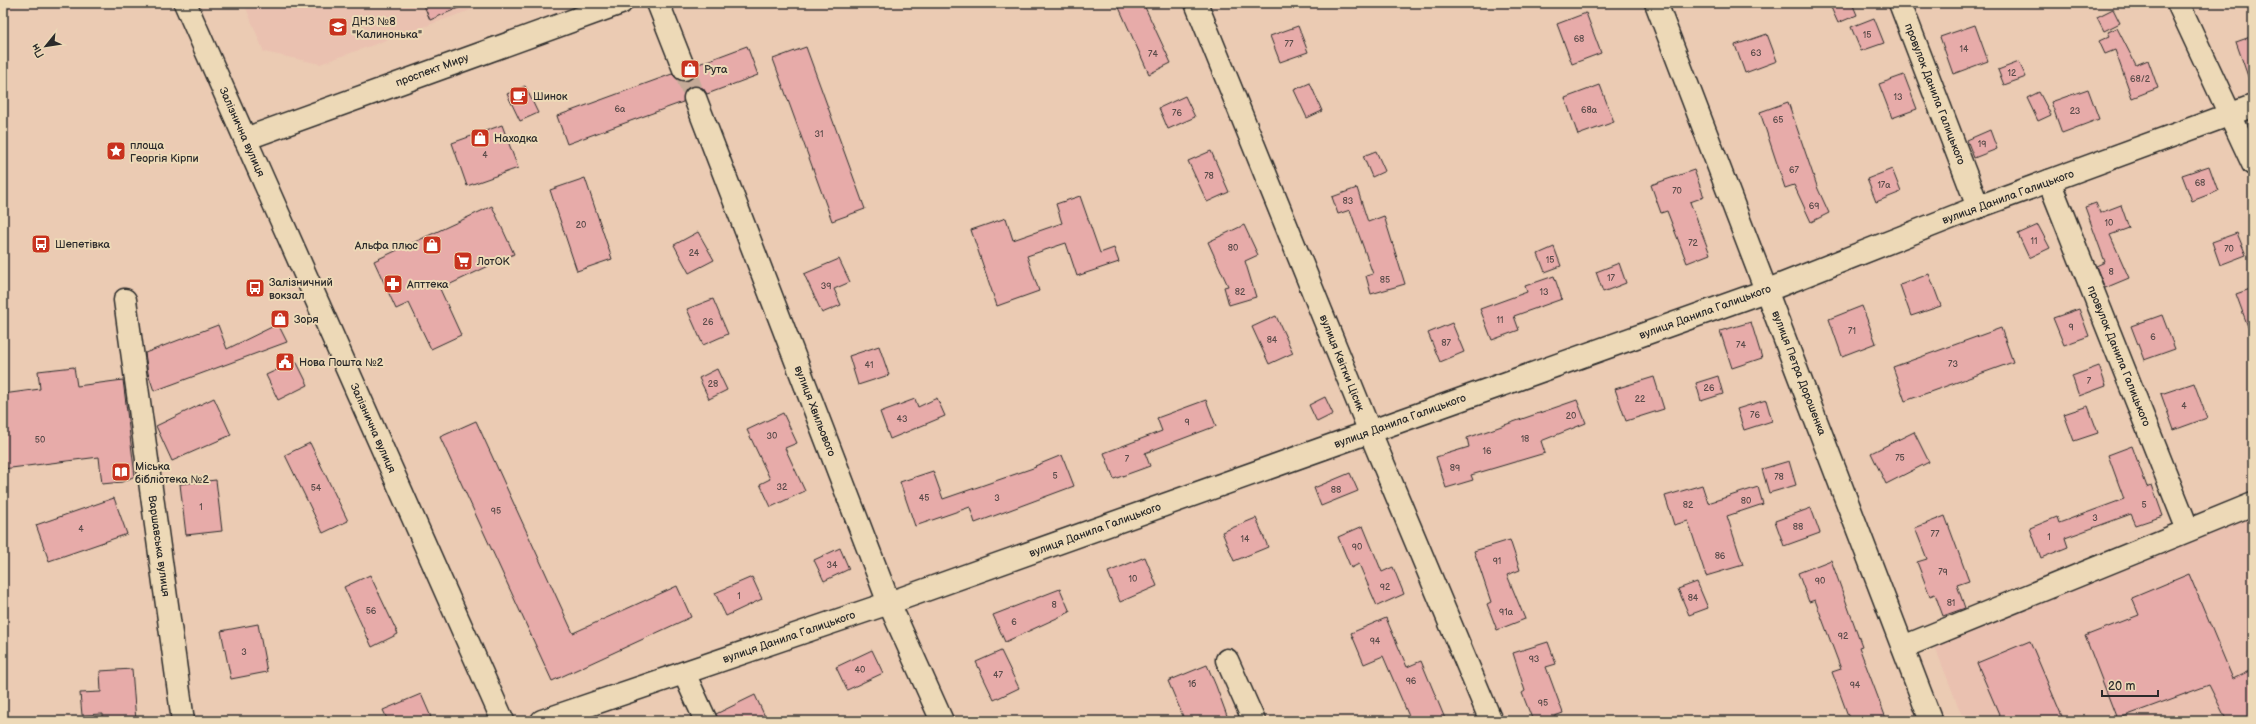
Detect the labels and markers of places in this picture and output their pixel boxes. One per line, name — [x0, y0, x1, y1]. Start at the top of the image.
place label: ДНЗ №8 "Калинонька" — [352, 15, 422, 41]
school or university icon: ДНЗ №8 "Калинонька" — [327, 16, 349, 38]
shop icon: Рута — [679, 58, 701, 80]
place label: Рута — [704, 63, 728, 76]
cafe icon: Шинок — [508, 85, 530, 107]
place label: Шинок — [533, 90, 568, 103]
shop icon: Находка — [469, 127, 491, 149]
place label: Находка — [494, 132, 538, 145]
place label: площа Георгія Кірпи — [130, 139, 199, 165]
place icon: площа Георгія Кірпи — [105, 140, 127, 162]
bus stop icon: Шепетівка — [30, 233, 52, 255]
shop icon: Альфа плюс — [421, 234, 443, 256]
place label: Шепетівка — [55, 238, 111, 251]
place label: Альфа плюс — [354, 239, 419, 252]
supermarket icon: ЛотОК — [452, 250, 474, 272]
place label: ЛотОК — [476, 255, 511, 268]
pharmacy icon: Апттека — [382, 273, 404, 295]
place label: Залізничний вокзал — [269, 276, 333, 302]
bus stop icon: Залізничний вокзал — [244, 277, 266, 299]
place label: Апттека — [406, 278, 449, 291]
shop icon: Зоря — [269, 308, 291, 330]
place label: Зоря — [294, 313, 319, 326]
public building icon: Нова Пошта №2 — [274, 351, 296, 373]
place label: Нова Пошта №2 — [299, 356, 384, 369]
place label: Міська бібліотека №2 — [135, 460, 209, 486]
library icon: Міська бібліотека №2 — [110, 461, 132, 483]

